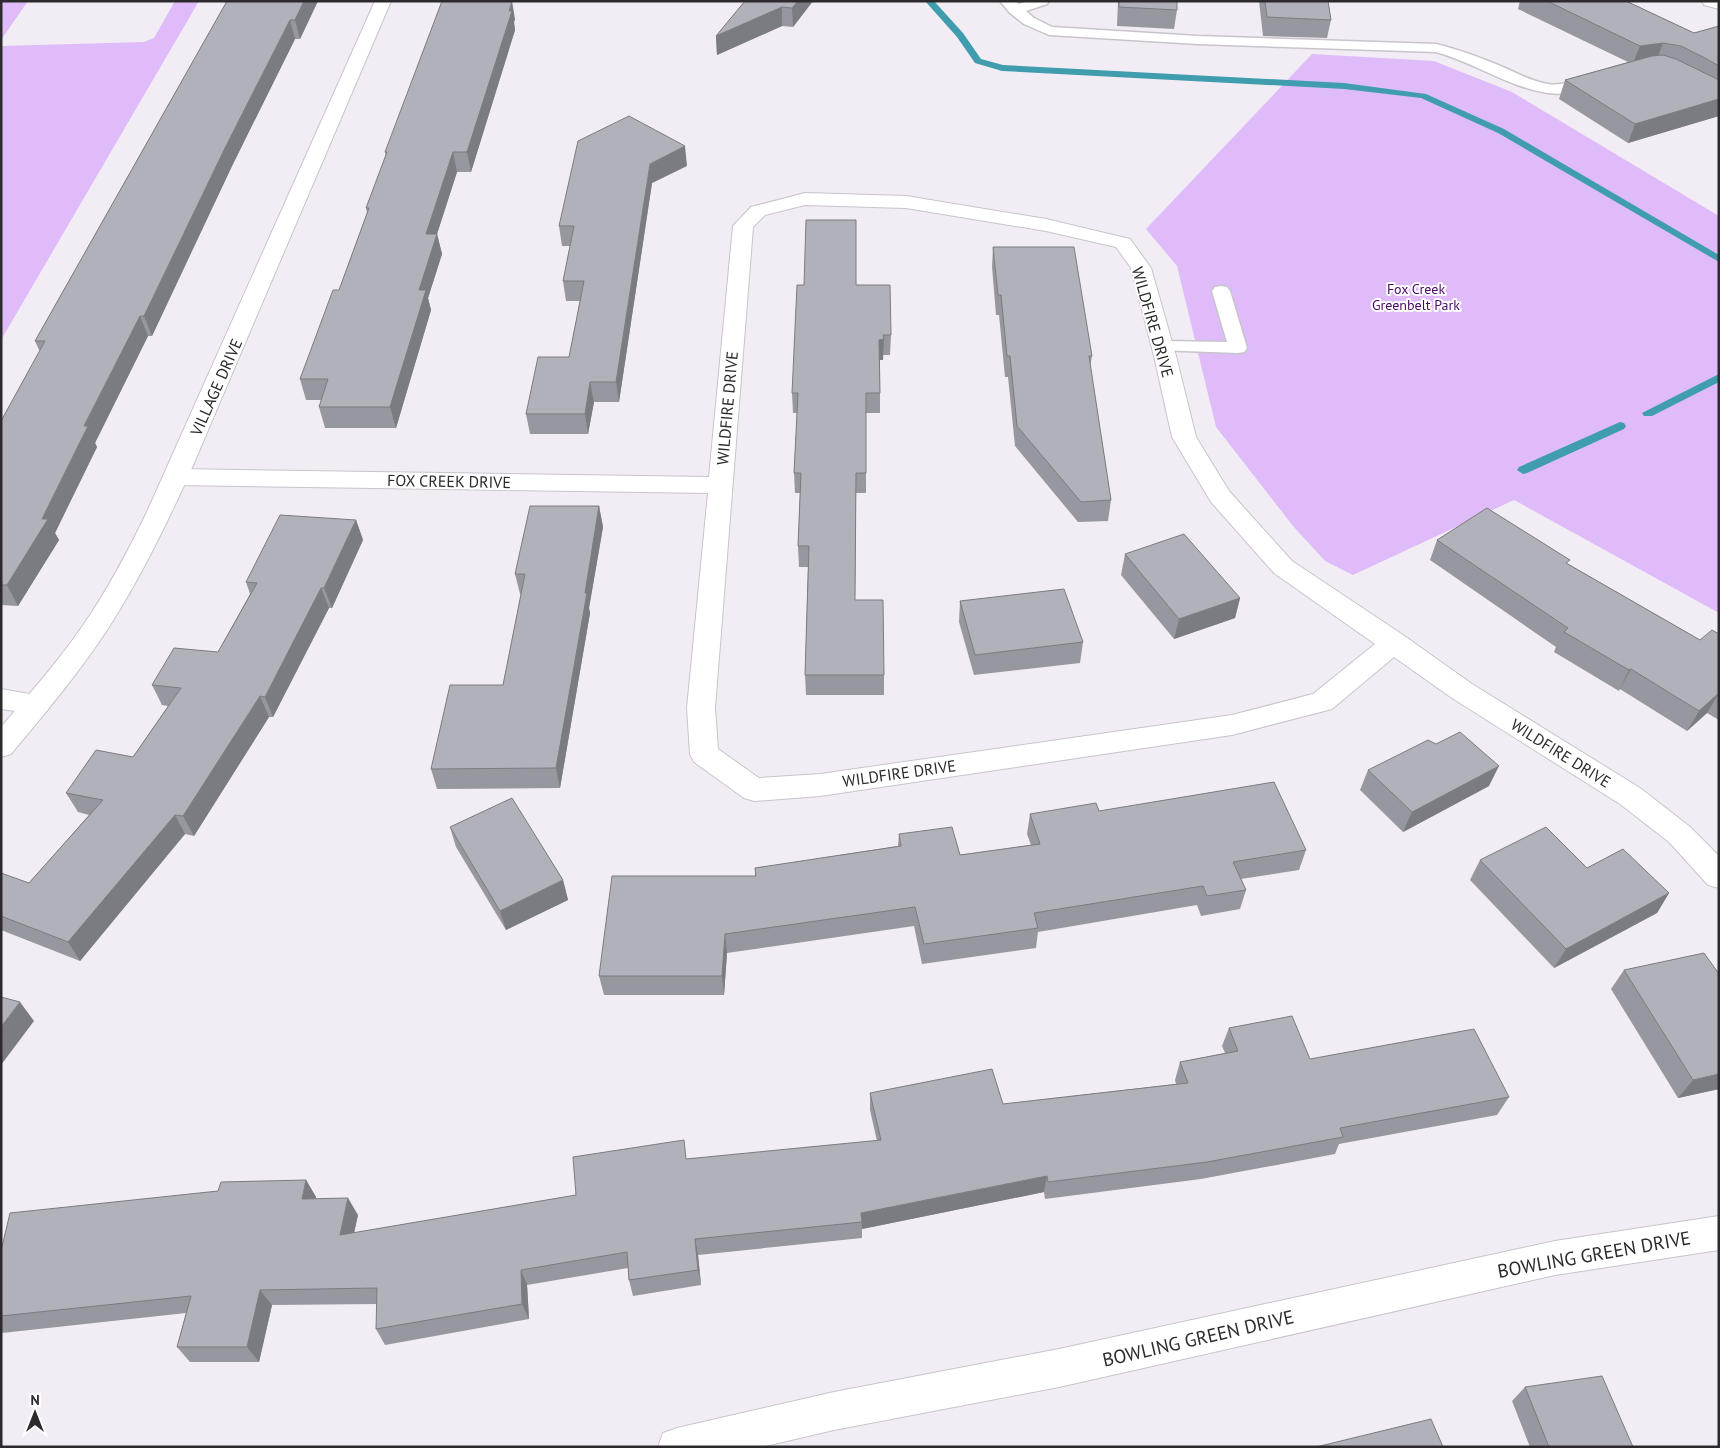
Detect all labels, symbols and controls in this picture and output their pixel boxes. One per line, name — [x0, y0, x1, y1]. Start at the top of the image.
street label: WILDFIRE DRIVE — [1128, 264, 1178, 380]
park label: Fox Creek Greenbelt Park — [1372, 280, 1460, 314]
street label: VILLAGE DRIVE — [185, 335, 246, 440]
street label: WILDFIRE DRIVE — [712, 350, 742, 466]
street label: FOX CREEK DRIVE — [387, 470, 511, 492]
street label: WILDFIRE DRIVE — [1507, 714, 1615, 792]
street label: WILDFIRE DRIVE — [841, 755, 957, 791]
street label: BOWLING GREEN DRIVE — [1496, 1225, 1692, 1283]
street label: BOWLING GREEN DRIVE — [1100, 1304, 1296, 1372]
north arrow — [10, 1388, 60, 1438]
text: N — [30, 1391, 40, 1409]

